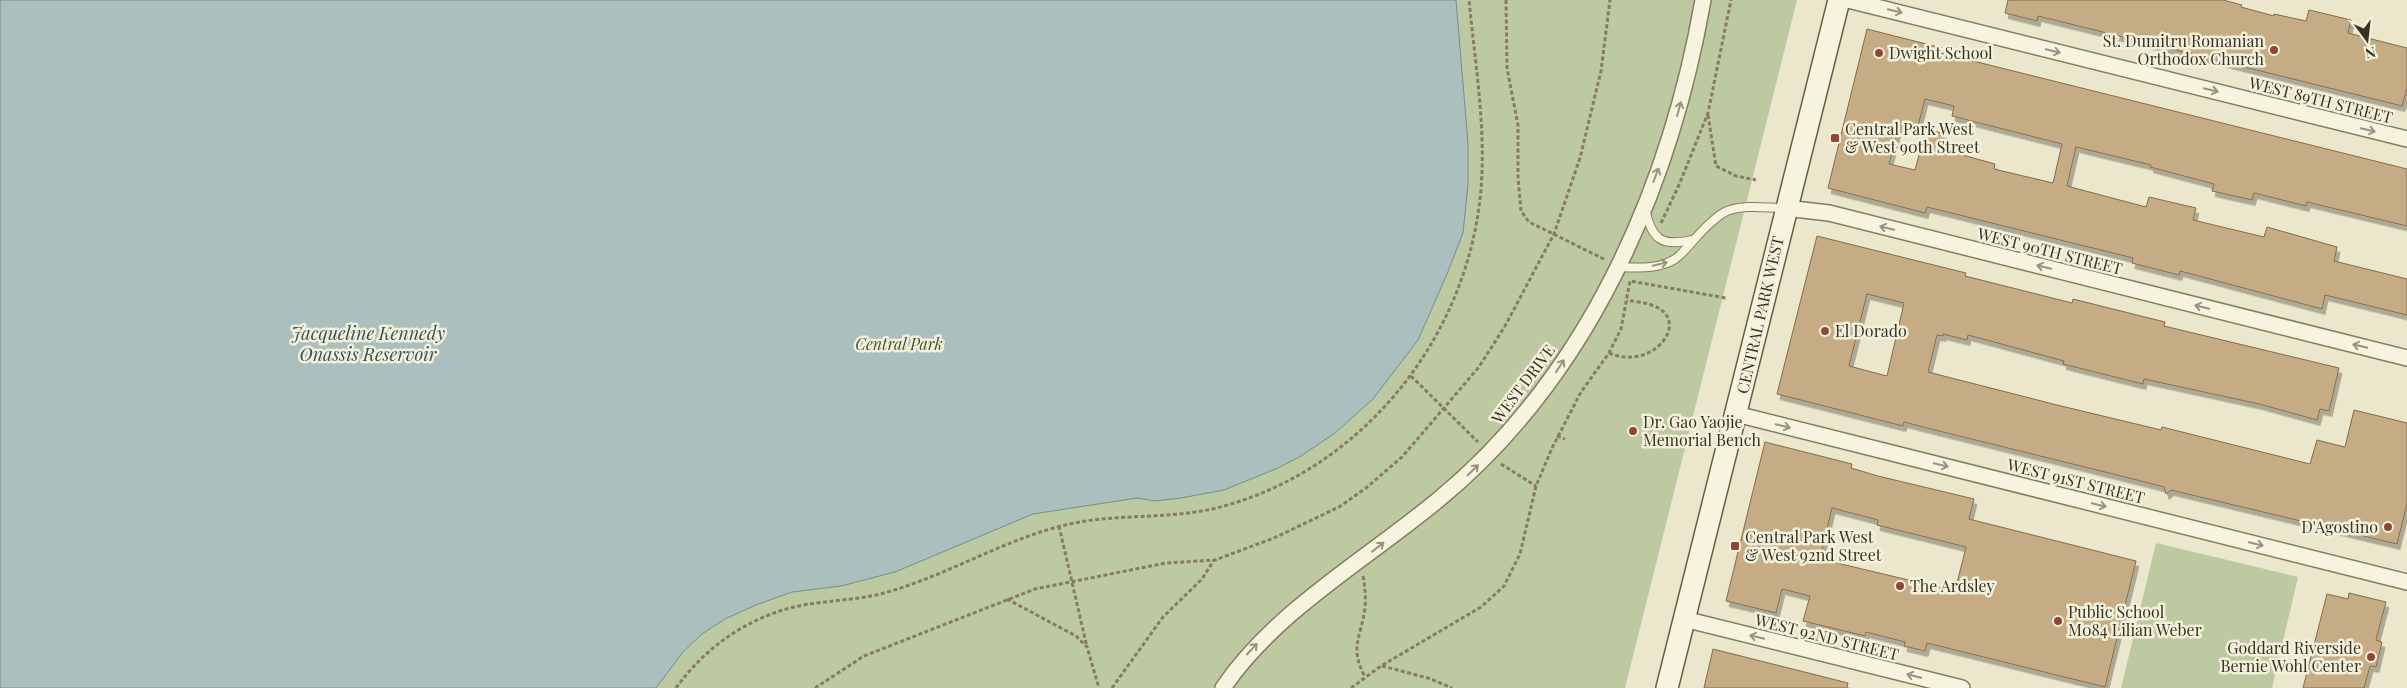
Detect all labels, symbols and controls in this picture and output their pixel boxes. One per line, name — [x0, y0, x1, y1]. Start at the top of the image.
one-way arrow — [1887, 7, 1903, 16]
north arrow — [2342, 15, 2392, 65]
place label: St. Dumitru Romanian Orthodox Church — [2103, 30, 2265, 69]
place label: Dwight School — [1889, 42, 1993, 63]
text: N — [2363, 43, 2378, 64]
marker: St. Dumitru Romanian Orthodox Church — [2268, 44, 2280, 56]
marker: Dwight School — [1873, 47, 1885, 59]
one-way arrow — [2045, 47, 2061, 56]
street label: WEST 89TH STREET — [2246, 71, 2395, 128]
one-way arrow — [2202, 86, 2218, 95]
one-way arrow — [1674, 101, 1684, 117]
place label: Central Park West & West 90th Street — [1845, 118, 1980, 157]
one-way arrow — [2360, 126, 2376, 135]
marker: Central Park West & West 90th Street — [1829, 132, 1841, 144]
one-way arrow — [1653, 167, 1662, 182]
street label: WEST 90TH STREET — [1975, 222, 2125, 279]
one-way arrow — [1879, 223, 1895, 232]
street label: CENTRAL PARK WEST — [1731, 234, 1788, 396]
one-way arrow — [1651, 259, 1667, 268]
one-way arrow — [2037, 262, 2053, 271]
one-way arrow — [2195, 301, 2211, 311]
place label: El Dorado — [1835, 320, 1907, 341]
water label: Jacqueline Kennedy Onassis Reservoir — [291, 321, 446, 366]
marker: El Dorado — [1819, 325, 1831, 337]
park label: Central Park — [855, 333, 943, 354]
street label: WEST DRIVE — [1485, 340, 1559, 428]
one-way arrow — [2352, 341, 2368, 350]
one-way arrow — [1555, 360, 1565, 374]
place label: Dr. Gao Yaojie Memorial Bench — [1643, 411, 1761, 450]
one-way arrow — [1775, 422, 1791, 431]
marker: Dr. Gao Yaojie Memorial Bench — [1627, 425, 1639, 437]
street label: WEST 91ST STREET — [2004, 453, 2147, 508]
one-way arrow — [1933, 461, 1949, 471]
one-way arrow — [1466, 464, 1479, 476]
one-way arrow — [2090, 501, 2106, 510]
place label: D'Agostino — [2301, 516, 2378, 537]
marker: D'Agostino — [2382, 521, 2394, 533]
place label: Central Park West & West 92nd Street — [1745, 526, 1882, 565]
marker: Central Park West & West 92nd Street — [1729, 540, 1741, 552]
one-way arrow — [2248, 540, 2264, 549]
one-way arrow — [1372, 541, 1385, 552]
place label: The Ardsley — [1910, 575, 1995, 596]
marker: The Ardsley — [1894, 580, 1906, 592]
place label: Public School M084 Lilian Weber — [2068, 601, 2202, 640]
street label: WEST 92ND STREET — [1752, 608, 1901, 665]
marker: Public School M084 Lilian Weber — [2052, 615, 2064, 627]
one-way arrow — [1749, 632, 1765, 641]
place label: Goddard Riverside Bernie Wohl Center — [2221, 637, 2361, 676]
one-way arrow — [1246, 643, 1258, 655]
marker: Goddard Riverside Bernie Wohl Center — [2365, 651, 2377, 663]
one-way arrow — [1907, 671, 1923, 680]

